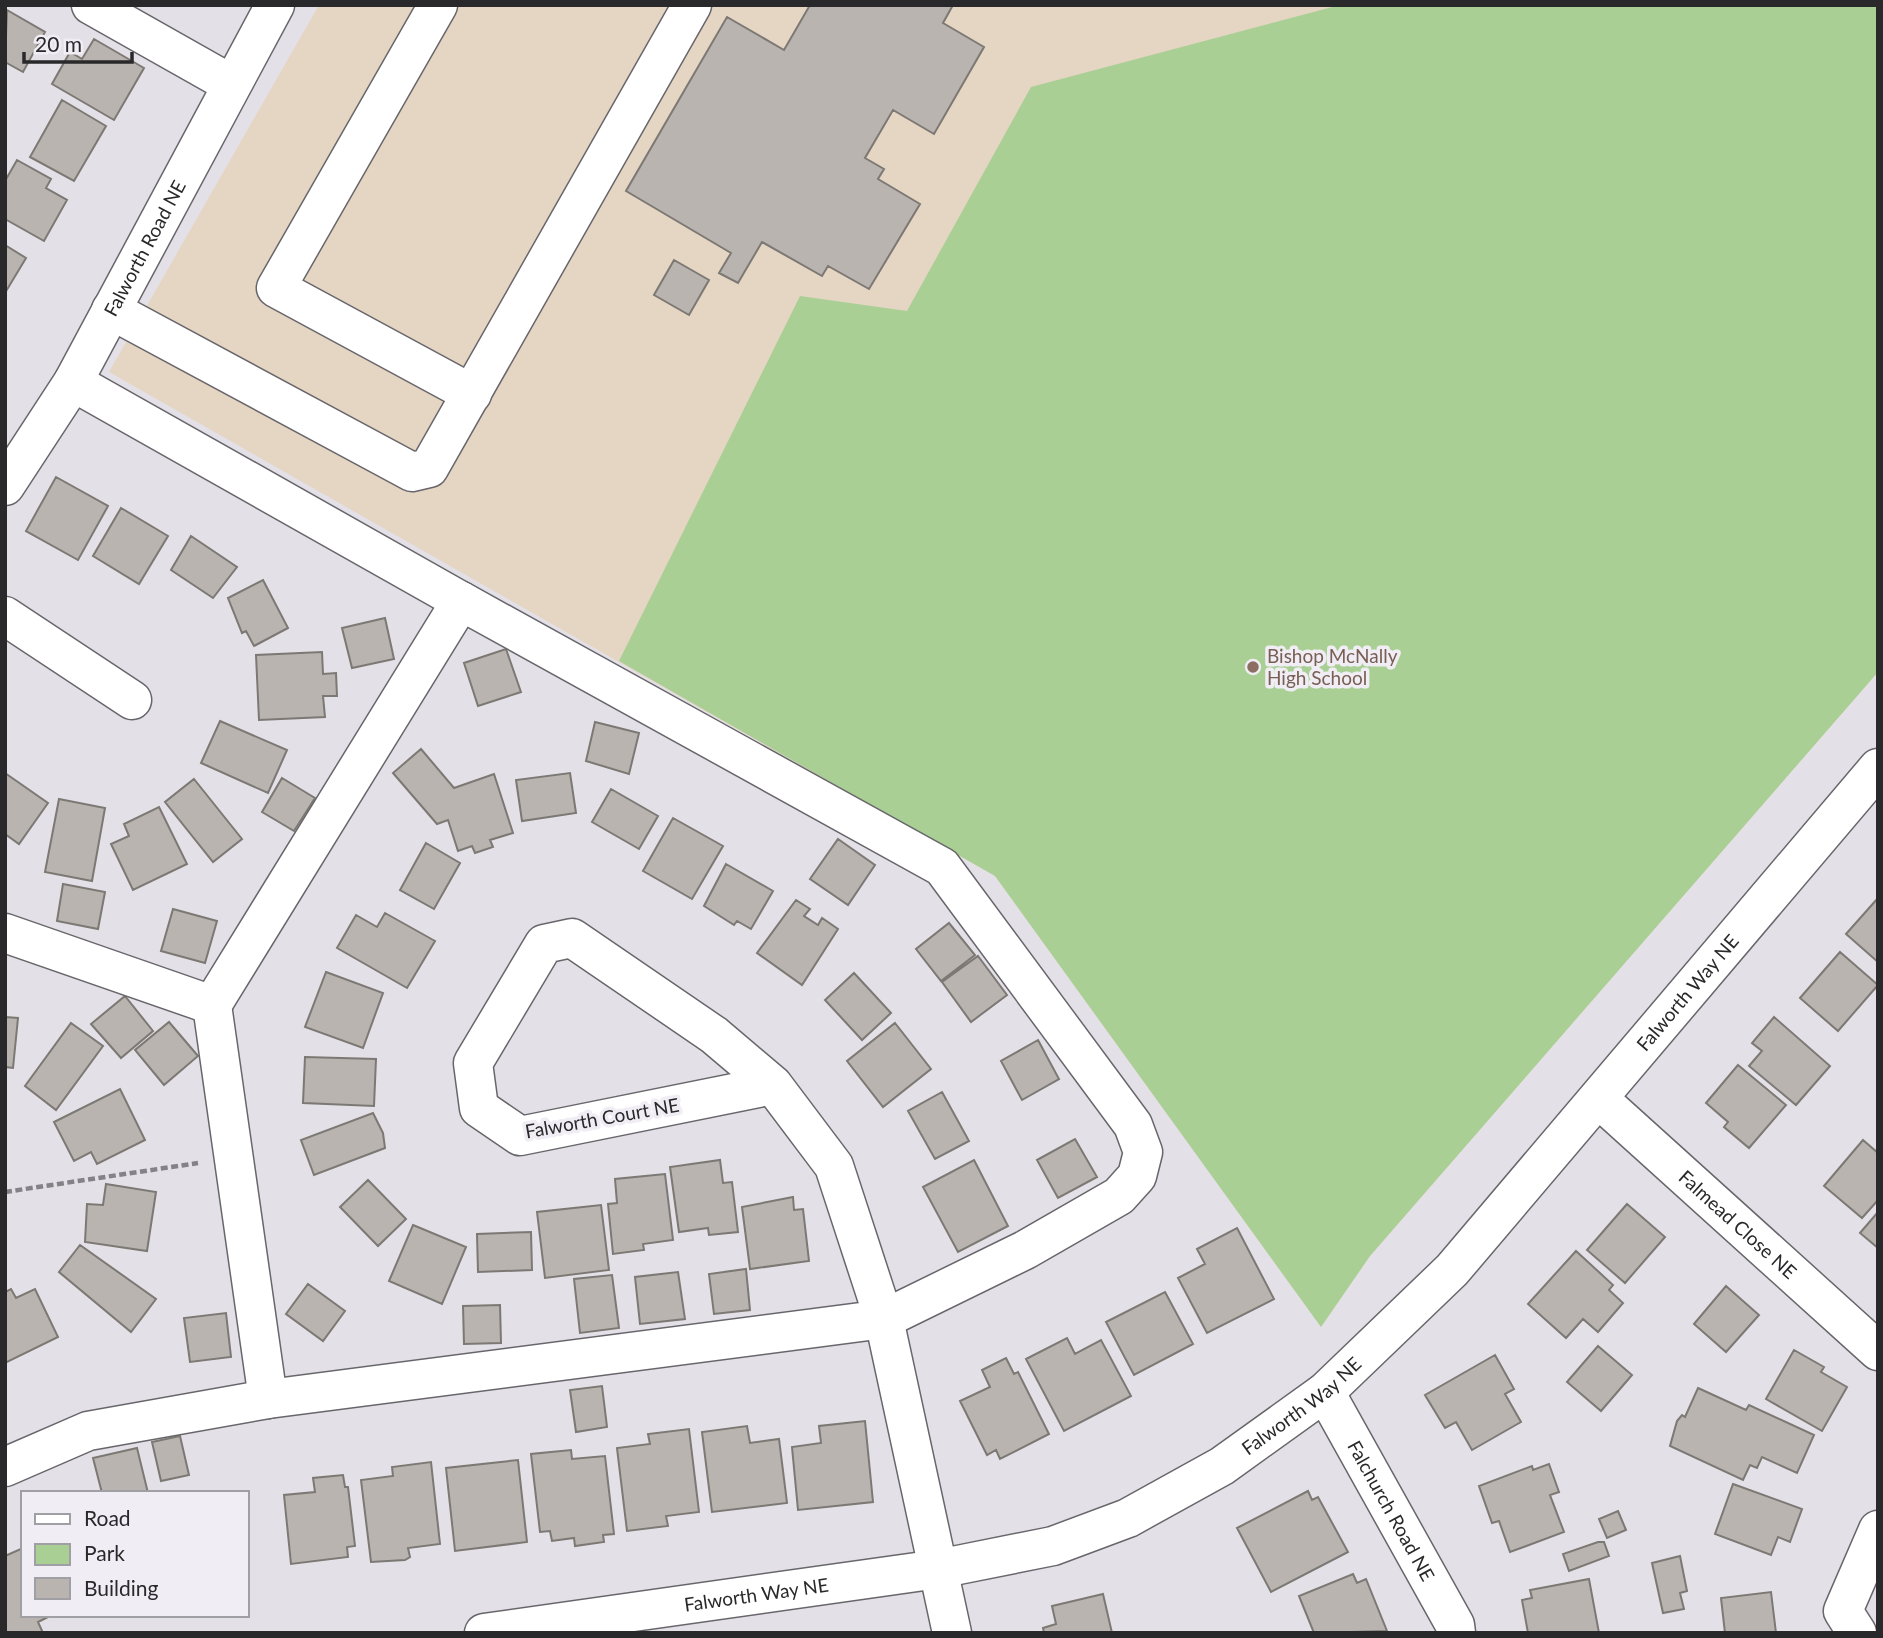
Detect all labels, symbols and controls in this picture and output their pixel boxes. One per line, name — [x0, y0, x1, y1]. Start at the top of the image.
scale bar — [24, 21, 133, 65]
text: 20 m — [35, 31, 82, 56]
street label: Falworth Road NE — [99, 176, 190, 320]
place label: Bishop McNally High School — [1267, 644, 1398, 689]
marker: Bishop McNally High School — [1245, 659, 1261, 675]
street label: Falworth Way NE — [1631, 929, 1743, 1055]
street label: Falworth Court NE — [523, 1093, 681, 1142]
street label: Falmead Close NE — [1675, 1165, 1802, 1283]
street label: Falworth Way NE — [1237, 1352, 1366, 1459]
street label: Falchurch Road NE — [1343, 1436, 1440, 1585]
legend — [21, 1491, 248, 1617]
text: Road — [84, 1505, 131, 1530]
text: Park — [84, 1540, 125, 1565]
street label: Falworth Way NE — [683, 1573, 830, 1616]
text: Building — [84, 1575, 159, 1600]

